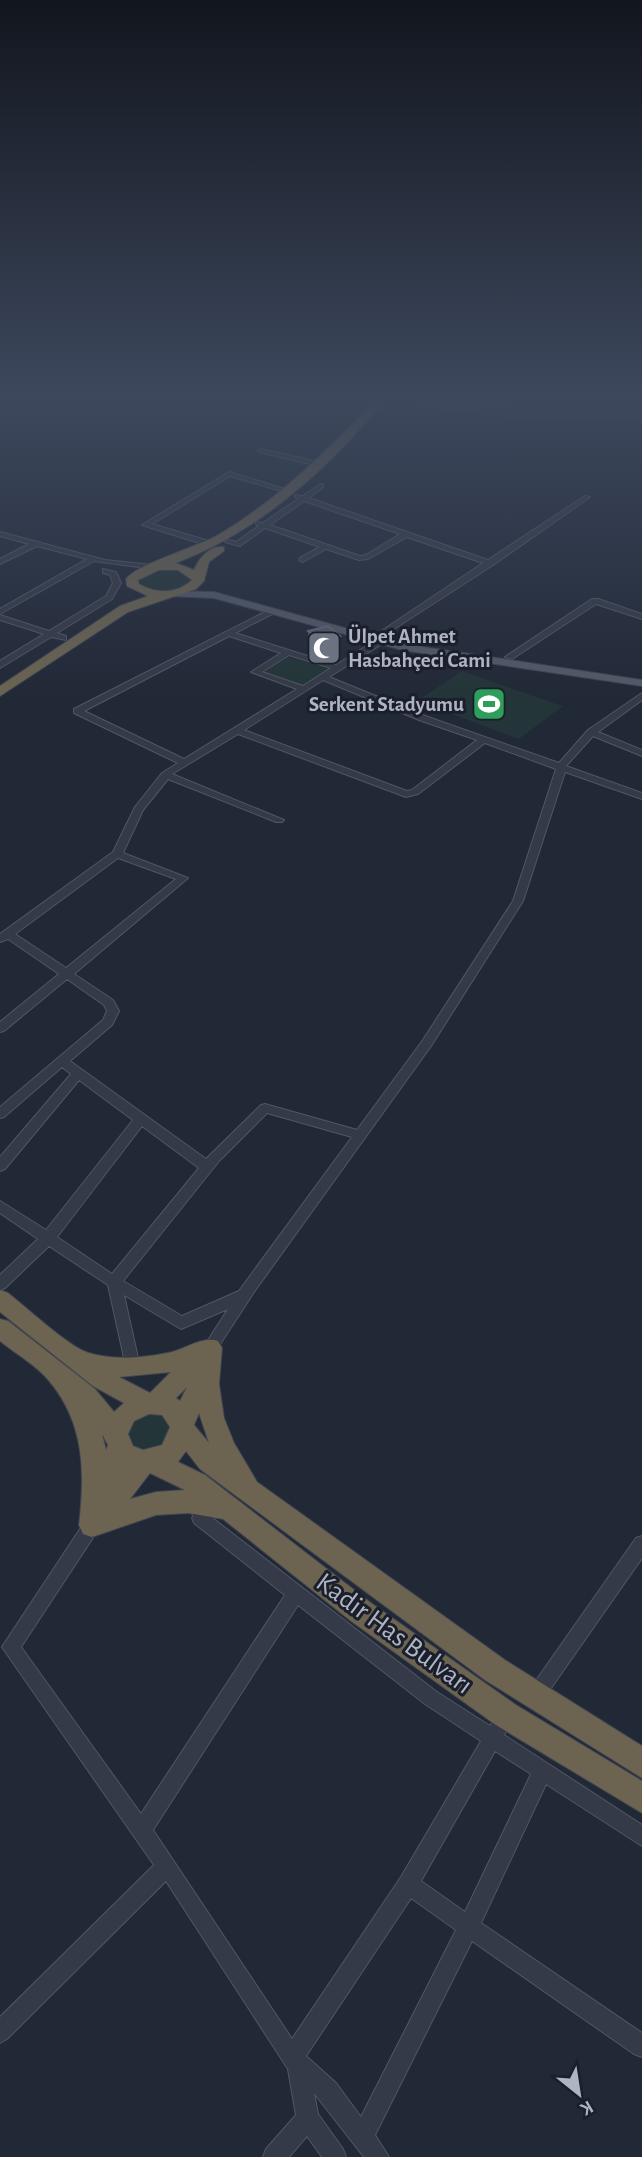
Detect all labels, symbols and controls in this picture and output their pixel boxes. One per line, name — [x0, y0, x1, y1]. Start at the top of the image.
place label: Ülpet Ahmet Hasbahçeci Cami — [348, 624, 491, 671]
mosque icon: Ülpet Ahmet Hasbahçeci Cami — [305, 629, 343, 667]
sports icon: Serkent Stadyumu — [470, 685, 508, 723]
place label: Serkent Stadyumu — [309, 694, 464, 715]
street label: Kadir Has Bulvarı — [311, 1568, 477, 1700]
north arrow — [544, 2059, 614, 2129]
text: K — [576, 2096, 596, 2119]

